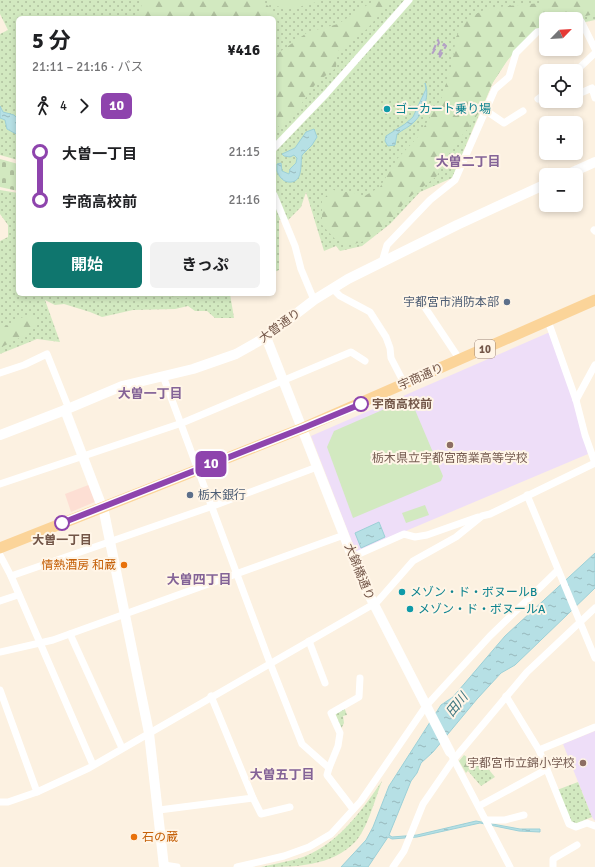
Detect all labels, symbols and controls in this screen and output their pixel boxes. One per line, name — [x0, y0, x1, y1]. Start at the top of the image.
north arrow — [539, 12, 583, 56]
map controls — [539, 12, 583, 212]
text: 5 分 — [32, 27, 71, 54]
text: ¥416 — [228, 41, 260, 59]
text: 21:11 – 21:16 · バス — [32, 59, 143, 75]
button: locate — [539, 64, 583, 108]
icon: walk — [32, 95, 54, 117]
icon: forward — [73, 95, 95, 117]
text: 10 — [109, 97, 124, 114]
text: 4 — [60, 98, 67, 114]
place label: ゴーカート乗り場 — [395, 102, 491, 117]
marker: ゴーカート乗り場 — [382, 104, 392, 114]
button: + — [539, 116, 583, 160]
text: 21:15 — [228, 144, 260, 160]
text: 大曽一丁目 — [62, 145, 137, 163]
district label: 大曽二丁目 — [435, 154, 501, 170]
button: − — [539, 168, 583, 212]
text: 21:16 — [228, 192, 260, 208]
text: 宇商高校前 — [62, 193, 137, 211]
button: 開始 — [32, 242, 142, 288]
button: きっぷ — [150, 242, 260, 288]
place label: 宇都宮市消防本部 — [403, 295, 499, 310]
marker: 宇都宮市消防本部 — [502, 297, 512, 307]
street label: 大曽通り — [256, 306, 304, 346]
road number: 10 — [475, 340, 495, 358]
street label: 宇商通り — [396, 360, 446, 394]
district label: 大曽一丁目 — [117, 386, 183, 402]
marker: 宇商高校前 — [353, 396, 369, 412]
place label: 宇商高校前 — [372, 397, 432, 412]
marker: 栃木県立宇都宮商業高等学校 — [445, 440, 455, 450]
line badge: 10 — [193, 451, 229, 477]
place label: 栃木県立宇都宮商業高等学校 — [372, 451, 528, 466]
text: 10 — [203, 455, 219, 472]
place label: 栃木銀行 — [198, 488, 246, 503]
marker: 栃木銀行 — [185, 490, 195, 500]
marker: 大曽一丁目 — [54, 515, 70, 531]
place label: 大曽一丁目 — [32, 533, 92, 548]
street label: 大錦橋通り — [341, 541, 377, 603]
place label: 情熱酒房 和蔵 — [41, 558, 116, 573]
marker: 情熱酒房 和蔵 — [119, 560, 129, 570]
district label: 大曽四丁目 — [166, 572, 232, 588]
place label: メゾン・ド・ボヌールB — [410, 585, 537, 600]
marker: メゾン・ド・ボヌールB — [397, 587, 407, 597]
place label: メゾン・ド・ボヌールA — [418, 602, 546, 617]
marker: メゾン・ド・ボヌールA — [405, 604, 415, 614]
water label: 田川 — [443, 688, 473, 720]
place label: 宇都宮市立錦小学校 — [467, 756, 575, 771]
marker: 宇都宮市立錦小学校 — [578, 758, 588, 768]
district label: 大曽五丁目 — [249, 767, 315, 783]
place label: 石の蔵 — [142, 830, 178, 845]
marker: 石の蔵 — [129, 832, 139, 842]

